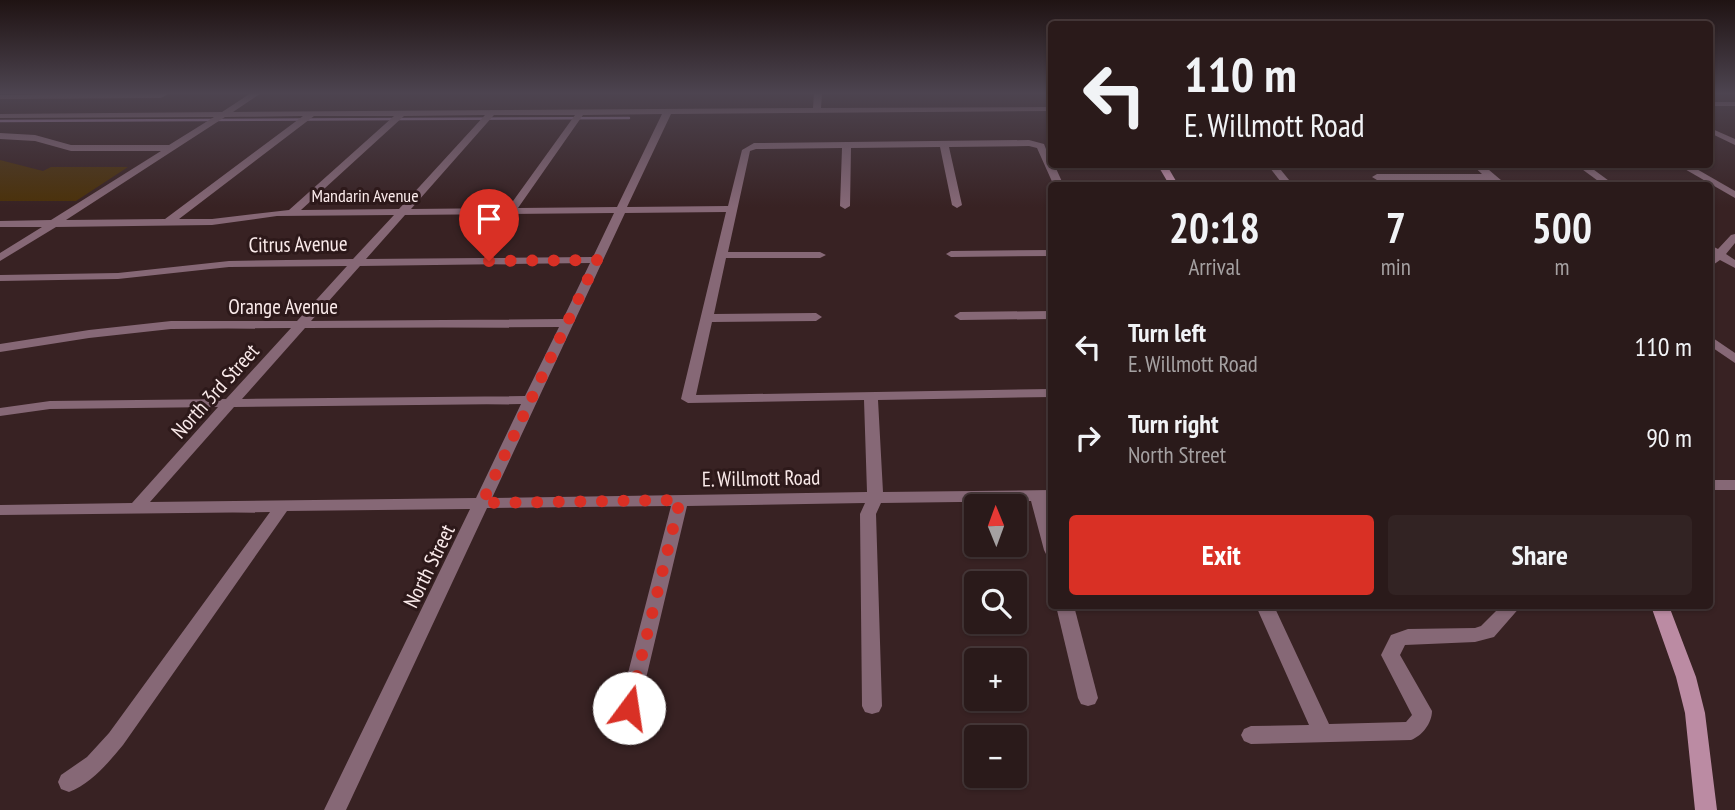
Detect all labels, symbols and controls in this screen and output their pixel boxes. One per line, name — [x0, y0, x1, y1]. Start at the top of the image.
text: 110 m — [1184, 42, 1297, 106]
icon: left — [1069, 49, 1160, 140]
text: E. Willmott Road — [1184, 104, 1365, 146]
street label: Mandarin Avenue — [311, 184, 419, 207]
pin — [459, 189, 519, 261]
icon: arrive — [470, 200, 508, 238]
text: 20:18 — [1169, 200, 1260, 255]
text: 7 — [1386, 200, 1406, 255]
text: 500 — [1532, 200, 1592, 255]
street label: Citrus Avenue — [248, 230, 348, 258]
text: Arrival — [1188, 252, 1240, 281]
text: min — [1381, 252, 1411, 281]
text: m — [1554, 252, 1569, 281]
street label: Orange Avenue — [228, 293, 338, 320]
text: Turn left — [1128, 316, 1206, 349]
icon: left — [1069, 328, 1107, 366]
text: 110 m — [1634, 330, 1692, 363]
street label: North 3rd Street — [165, 338, 265, 444]
text: E. Willmott Road — [1128, 349, 1258, 378]
text: Turn right — [1128, 407, 1219, 440]
icon: right — [1069, 419, 1107, 457]
text: 90 m — [1646, 421, 1692, 454]
text: North Street — [1128, 440, 1226, 469]
street label: E. Willmott Road — [702, 463, 820, 493]
north arrow — [964, 494, 1027, 556]
map controls — [964, 494, 1027, 788]
button: Exit — [1069, 515, 1374, 595]
button: Share — [1388, 515, 1692, 595]
street label: North Street — [397, 520, 461, 612]
button: search — [964, 571, 1027, 634]
button: + — [964, 648, 1027, 711]
position arrow — [592, 671, 666, 745]
button: − — [964, 725, 1027, 788]

